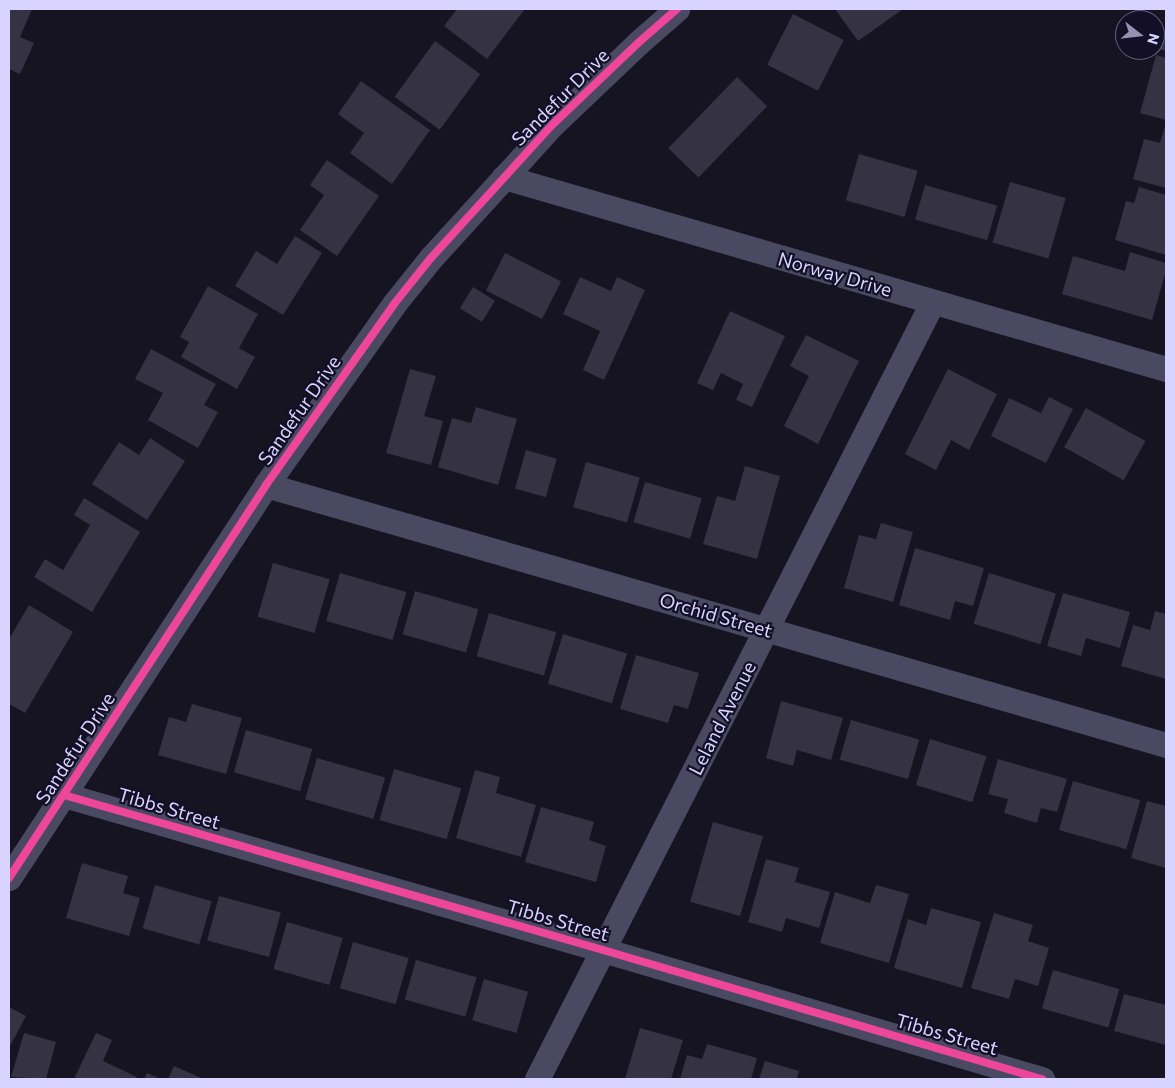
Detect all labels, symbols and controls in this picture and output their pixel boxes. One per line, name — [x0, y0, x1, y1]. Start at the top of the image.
north arrow — [1115, 10, 1165, 60]
text: N — [1144, 32, 1164, 46]
street label: Sandefur Drive — [507, 44, 613, 150]
street label: Norway Drive — [775, 247, 895, 301]
street label: Sandefur Drive — [253, 351, 345, 469]
street label: Orchid Street — [657, 588, 775, 642]
street label: Leland Avenue — [684, 657, 760, 779]
street label: Sandefur Drive — [31, 688, 119, 808]
street label: Tibbs Street — [115, 783, 223, 833]
street label: Tibbs Street — [504, 895, 612, 945]
street label: Tibbs Street — [893, 1009, 1001, 1059]

